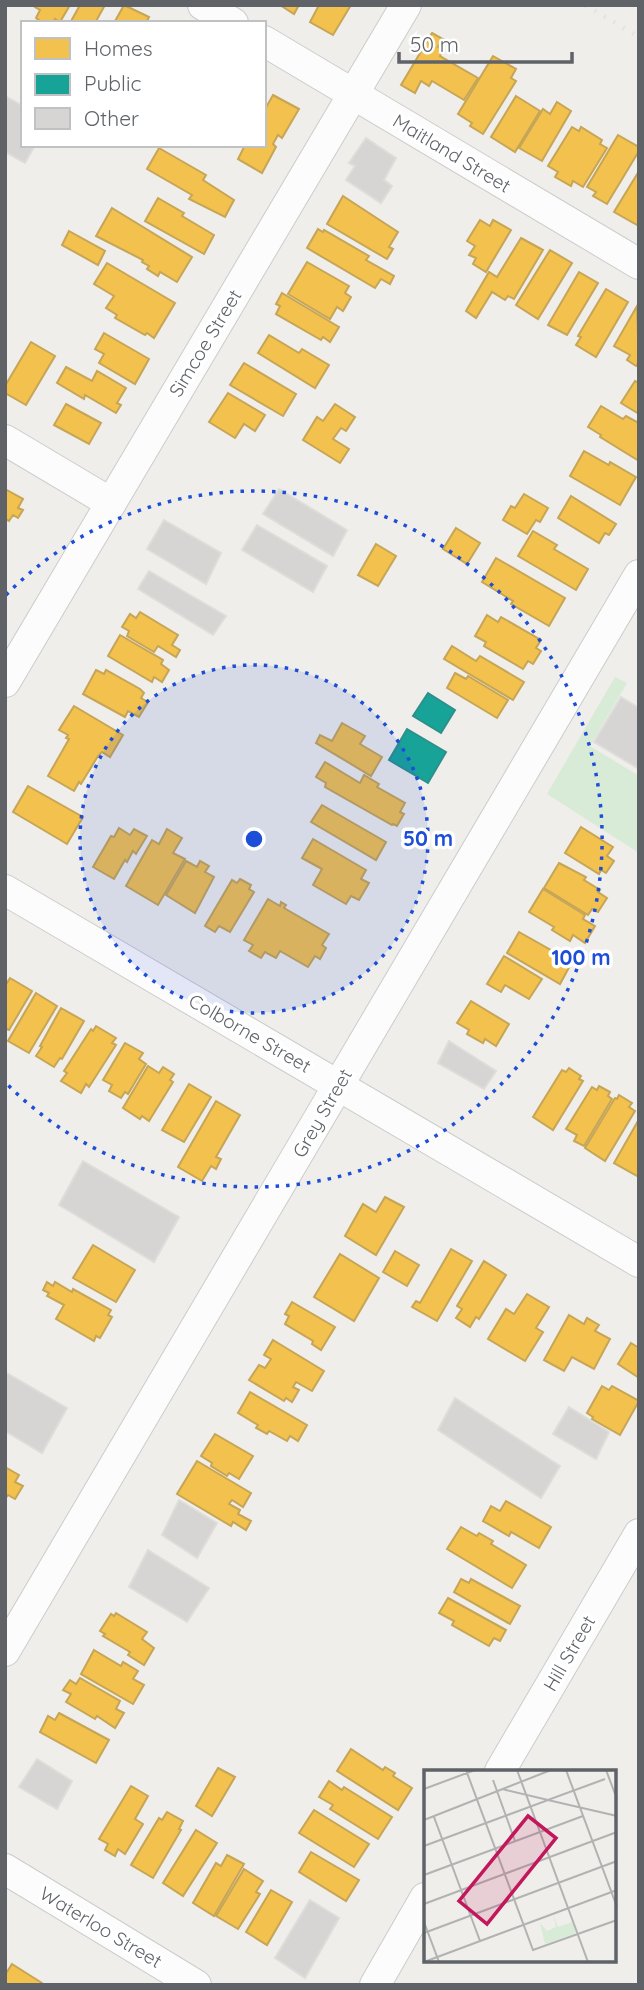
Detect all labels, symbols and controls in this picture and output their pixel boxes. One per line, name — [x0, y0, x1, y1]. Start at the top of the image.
legend — [21, 21, 266, 147]
scale bar — [399, 21, 572, 65]
text: 50 m — [410, 31, 459, 57]
text: Homes — [84, 35, 153, 61]
text: Public — [84, 70, 141, 96]
text: Other — [84, 105, 139, 131]
street label: Maitland Street — [389, 108, 515, 198]
street label: Simcoe Street — [163, 285, 247, 401]
text: 50 m — [403, 825, 453, 851]
centre of rings — [242, 827, 266, 851]
text: 100 m — [551, 944, 611, 970]
street label: Colborne Street — [185, 988, 315, 1078]
street label: Grey Street — [287, 1064, 357, 1162]
street label: Hill Street — [538, 1611, 600, 1695]
inset map — [424, 1770, 616, 1962]
street label: Waterloo Street — [36, 1881, 166, 1973]

